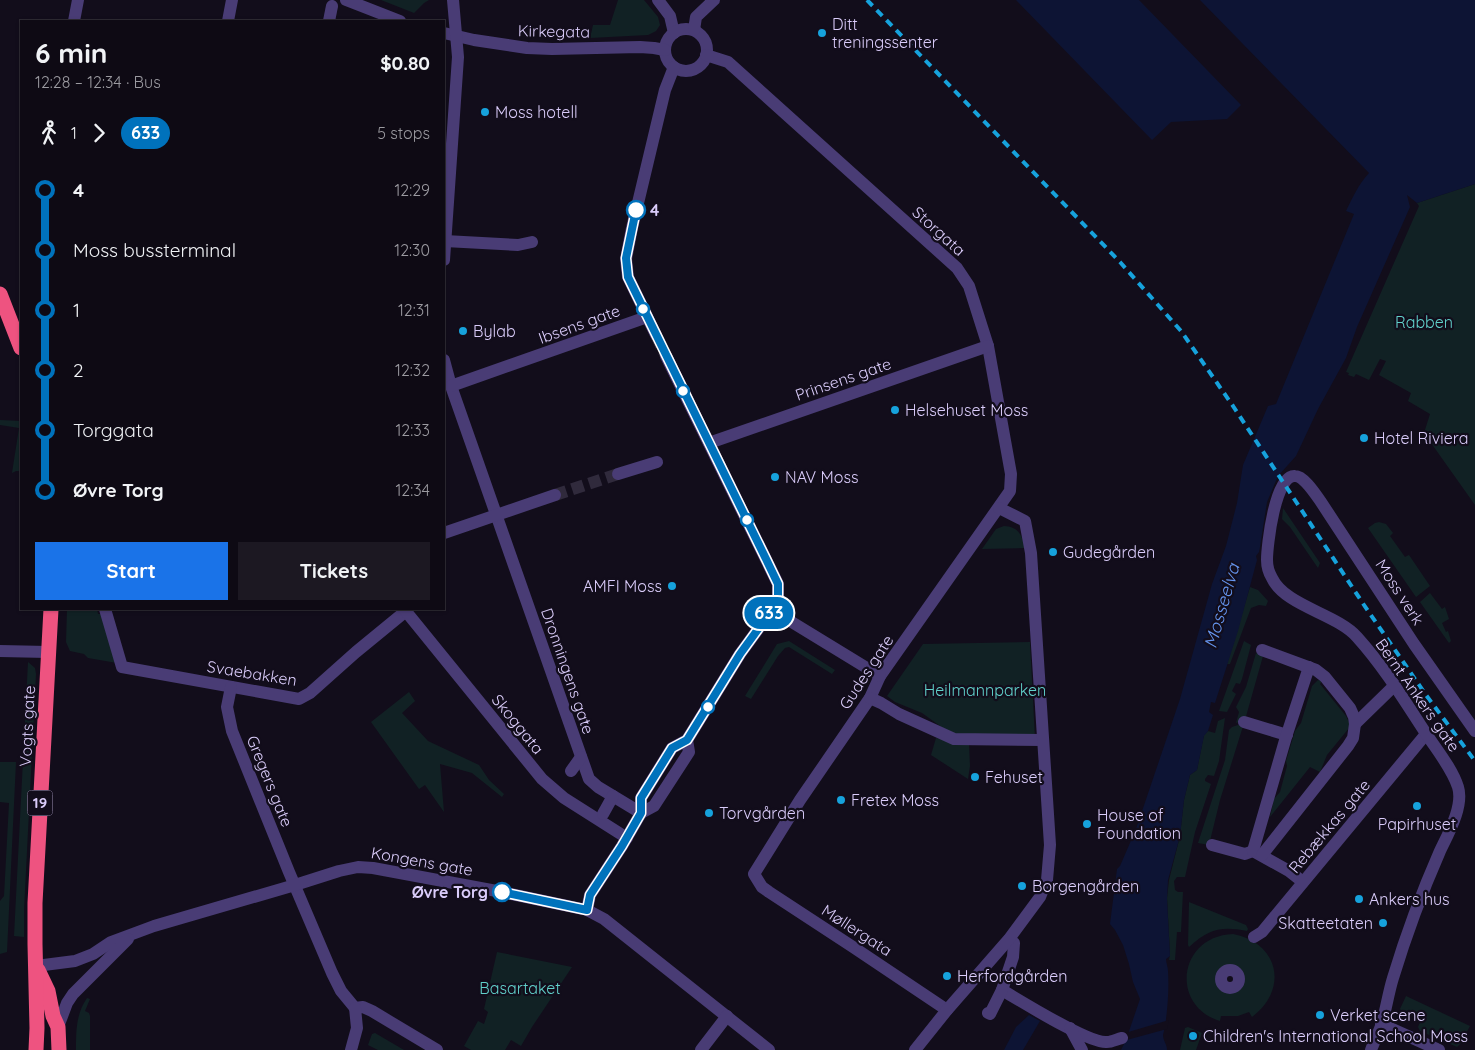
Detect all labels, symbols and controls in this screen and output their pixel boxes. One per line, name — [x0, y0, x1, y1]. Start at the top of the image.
place label: Ditt treningssenter — [832, 14, 938, 52]
street label: Kirkegata — [518, 20, 590, 42]
marker: Ditt treningssenter — [816, 27, 828, 39]
text: 6 min — [35, 35, 107, 70]
text: $0.80 — [380, 51, 430, 75]
text: 12:28 – 12:34 · Bus — [35, 72, 161, 92]
place label: Moss hotell — [495, 102, 578, 122]
marker: Moss hotell — [479, 106, 491, 118]
icon: walk — [35, 119, 63, 147]
icon: forward — [85, 119, 113, 147]
text: 633 — [131, 121, 160, 144]
text: 1 — [71, 123, 77, 143]
text: 5 stops — [377, 123, 430, 143]
text: 4 — [73, 178, 84, 202]
text: 12:29 — [394, 180, 430, 200]
marker: 4 — [626, 200, 646, 220]
place label: 4 — [650, 200, 660, 220]
street label: Storgata — [908, 202, 970, 260]
text: Moss bussterminal — [73, 238, 236, 262]
text: 12:30 — [394, 240, 430, 260]
text: 1 — [73, 298, 80, 322]
text: 12:31 — [398, 300, 430, 320]
street label: Ibsens gate — [535, 300, 623, 348]
unlabelled marker — [636, 302, 650, 316]
park label: Rabben — [1395, 312, 1453, 332]
place label: Bylab — [473, 321, 516, 341]
marker: Bylab — [457, 325, 469, 337]
street label: Prinsens gate — [792, 353, 894, 405]
text: 2 — [73, 358, 84, 382]
text: 12:32 — [395, 360, 430, 380]
unlabelled marker — [676, 384, 690, 398]
place label: Helsehuset Moss — [905, 400, 1028, 420]
marker: Helsehuset Moss — [889, 404, 901, 416]
text: Torggata — [73, 418, 154, 442]
text: 12:33 — [395, 420, 430, 440]
place label: Hotel Riviera — [1374, 428, 1468, 448]
marker: Hotel Riviera — [1358, 432, 1370, 444]
place label: NAV Moss — [785, 467, 858, 487]
marker: NAV Moss — [769, 471, 781, 483]
text: Øvre Torg — [73, 478, 164, 502]
text: 12:34 — [395, 480, 430, 500]
unlabelled marker — [740, 513, 754, 527]
button: Start — [35, 542, 228, 600]
button: Tickets — [238, 542, 430, 600]
place label: Gudegården — [1063, 542, 1155, 562]
marker: Gudegården — [1047, 546, 1059, 558]
street label: Moss verk — [1371, 555, 1429, 629]
water label: Mosseelva — [1198, 560, 1245, 651]
place label: AMFI Moss — [583, 576, 662, 596]
marker: AMFI Moss — [666, 580, 678, 592]
line badge: 633 — [740, 597, 798, 629]
text: 633 — [754, 601, 784, 624]
street label: Dronningens gate — [537, 605, 599, 737]
street label: Gudes gate — [835, 631, 897, 713]
street label: Bernt Ankers gate — [1372, 635, 1464, 755]
street label: Svaebakken — [206, 656, 298, 690]
park label: Heilmannparken — [924, 680, 1046, 700]
street label: Vogts gate — [15, 685, 39, 767]
street label: Skoggata — [488, 690, 548, 758]
unlabelled marker — [701, 700, 715, 714]
street label: Gregers gate — [243, 732, 297, 830]
place label: Fehuset — [985, 767, 1043, 787]
marker: Fehuset — [969, 771, 981, 783]
street label: Rebækkas gate — [1284, 775, 1374, 877]
road number: 19 — [28, 790, 52, 816]
place label: Fretex Moss — [851, 790, 939, 810]
marker: Fretex Moss — [835, 794, 847, 806]
marker: Papirhuset — [1411, 800, 1423, 812]
place label: Torvgården — [719, 803, 805, 823]
place label: House of Foundation — [1097, 805, 1181, 843]
marker: Torvgården — [703, 807, 715, 819]
place label: Papirhuset — [1378, 814, 1456, 834]
marker: House of Foundation — [1081, 818, 1093, 830]
street label: Kongens gate — [369, 842, 475, 880]
place label: Borgengården — [1032, 876, 1139, 896]
marker: Borgengården — [1016, 880, 1028, 892]
place label: Øvre Torg — [412, 882, 488, 902]
marker: Øvre Torg — [492, 882, 512, 902]
place label: Ankers hus — [1369, 889, 1450, 909]
marker: Ankers hus — [1353, 893, 1365, 905]
street label: Møllergata — [818, 900, 896, 960]
place label: Skatteetaten — [1278, 913, 1373, 933]
marker: Skatteetaten — [1377, 917, 1389, 929]
place label: Herfordgården — [957, 966, 1067, 986]
marker: Herfordgården — [941, 970, 953, 982]
park label: Basartaket — [479, 978, 561, 998]
place label: Verket scene — [1330, 1005, 1426, 1025]
marker: Verket scene — [1314, 1009, 1326, 1021]
place label: Children's International School Moss — [1203, 1026, 1468, 1046]
marker: Children's International School Moss — [1187, 1030, 1199, 1042]

